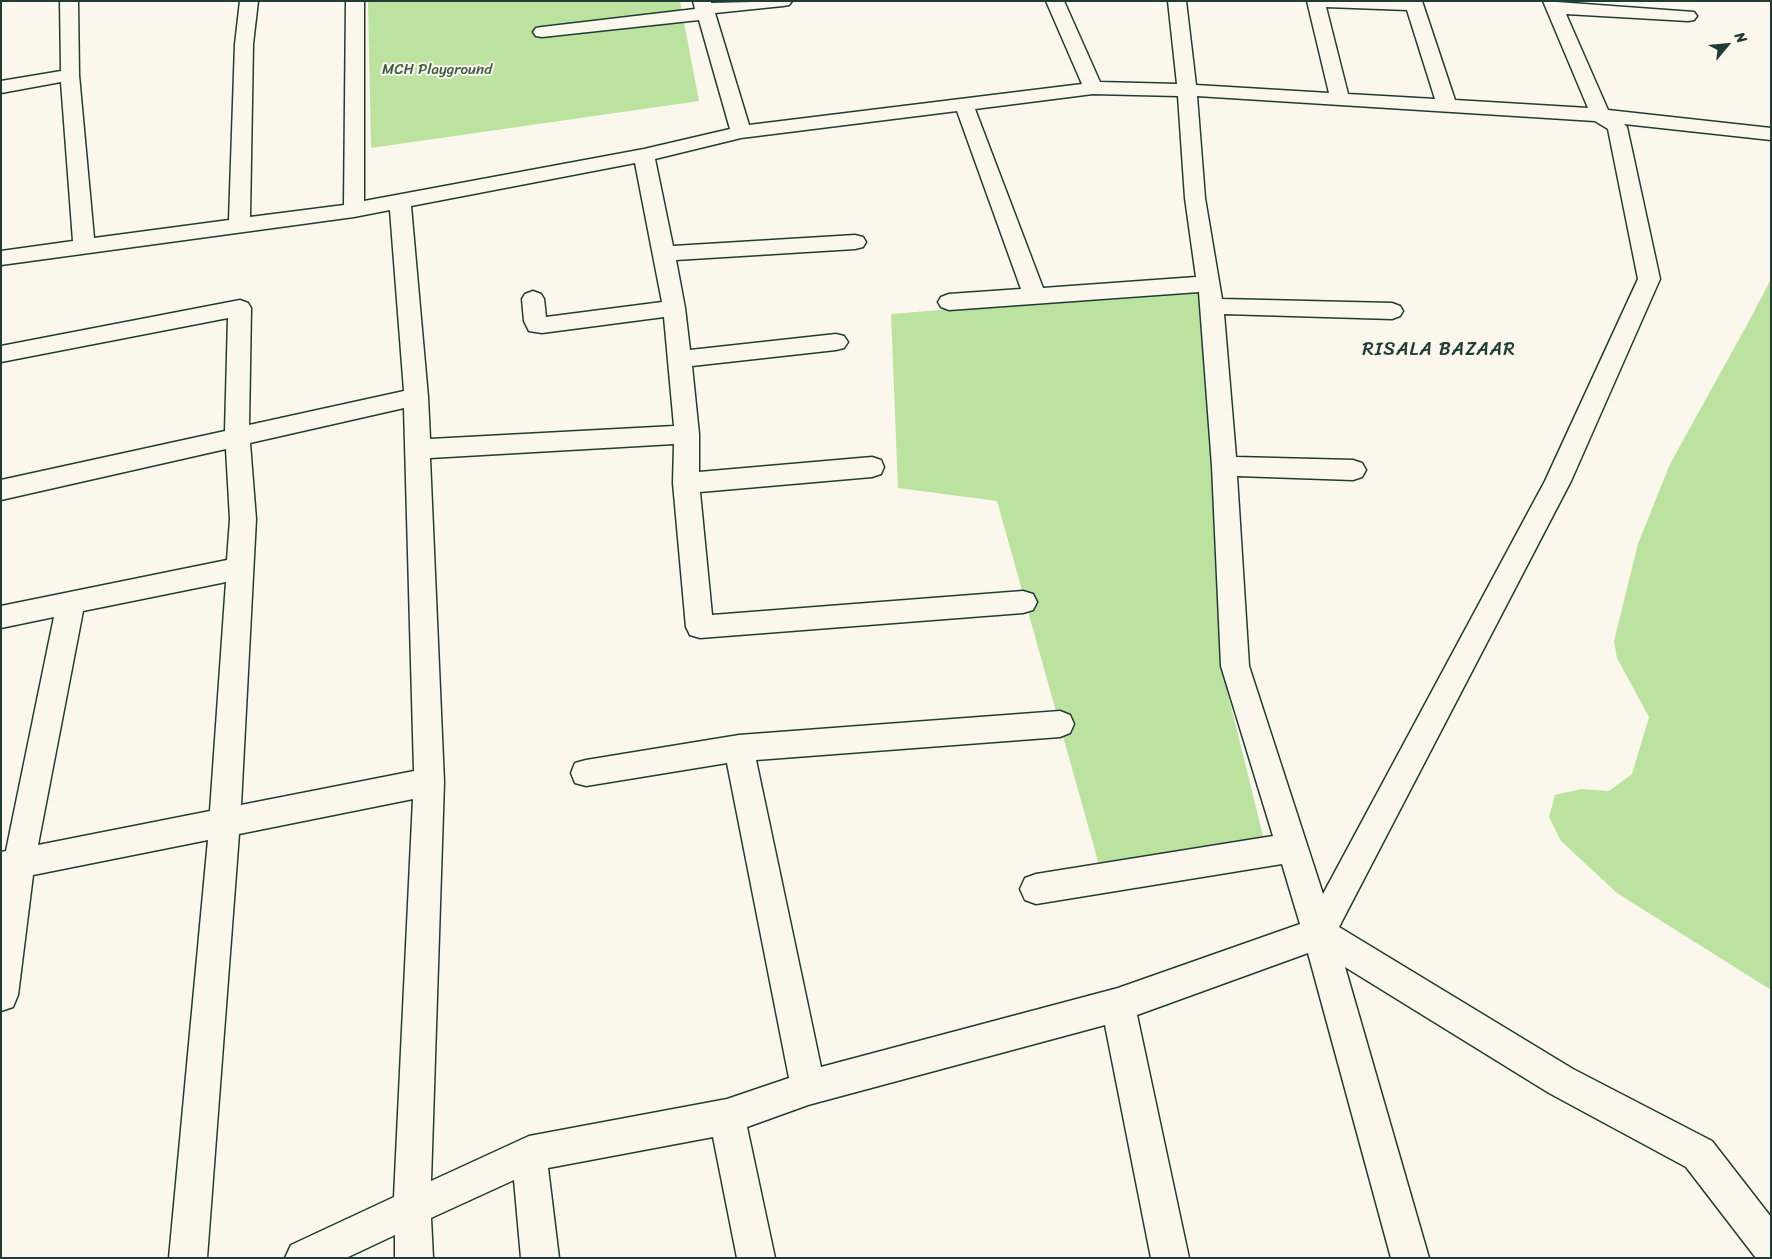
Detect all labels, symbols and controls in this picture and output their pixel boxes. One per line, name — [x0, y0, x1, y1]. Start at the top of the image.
north arrow — [1702, 20, 1752, 70]
text: N — [1727, 28, 1754, 48]
park label: MCH Playground — [382, 61, 492, 79]
district label: RISALA BAZAAR — [1360, 339, 1518, 361]

